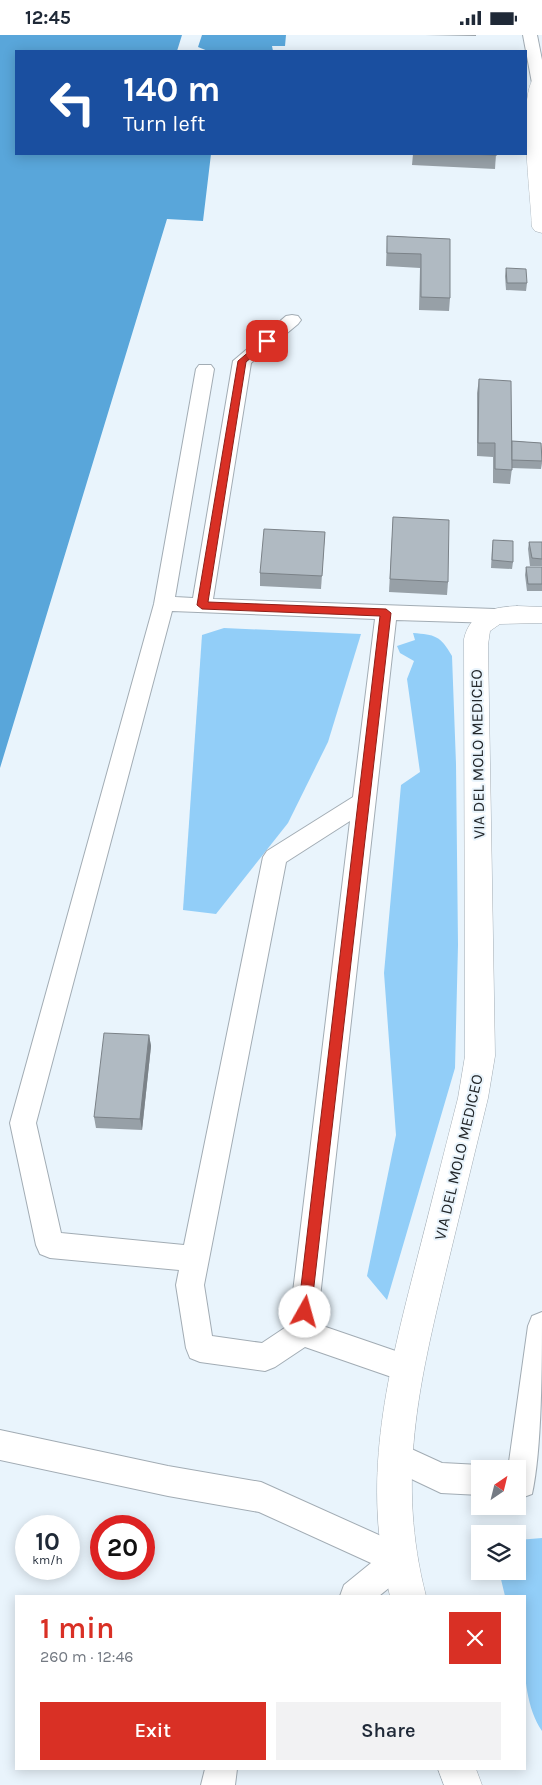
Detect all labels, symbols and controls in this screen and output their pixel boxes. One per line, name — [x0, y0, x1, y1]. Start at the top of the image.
text: 12:45 — [25, 7, 71, 29]
text: 140 m — [123, 69, 221, 110]
icon: left — [40, 70, 105, 135]
text: Turn left — [123, 111, 206, 137]
pin — [246, 320, 288, 362]
icon: arrive — [253, 327, 281, 355]
street label: VIA DEL MOLO MEDICEO — [467, 669, 488, 839]
street label: VIA DEL MOLO MEDICEO — [430, 1072, 487, 1242]
position arrow — [278, 1285, 330, 1337]
north arrow — [471, 1460, 526, 1515]
map controls — [471, 1460, 526, 1580]
speed limit sign: 20 — [90, 1515, 155, 1580]
button: layers — [471, 1525, 526, 1580]
text: 10 — [35, 1527, 60, 1556]
text: km/h — [32, 1553, 63, 1567]
text: 1 min — [40, 1610, 114, 1646]
button: close — [449, 1612, 501, 1664]
text: 260 m · 12:46 — [40, 1647, 134, 1666]
button: Exit — [40, 1702, 266, 1760]
button: Share — [276, 1702, 501, 1760]

